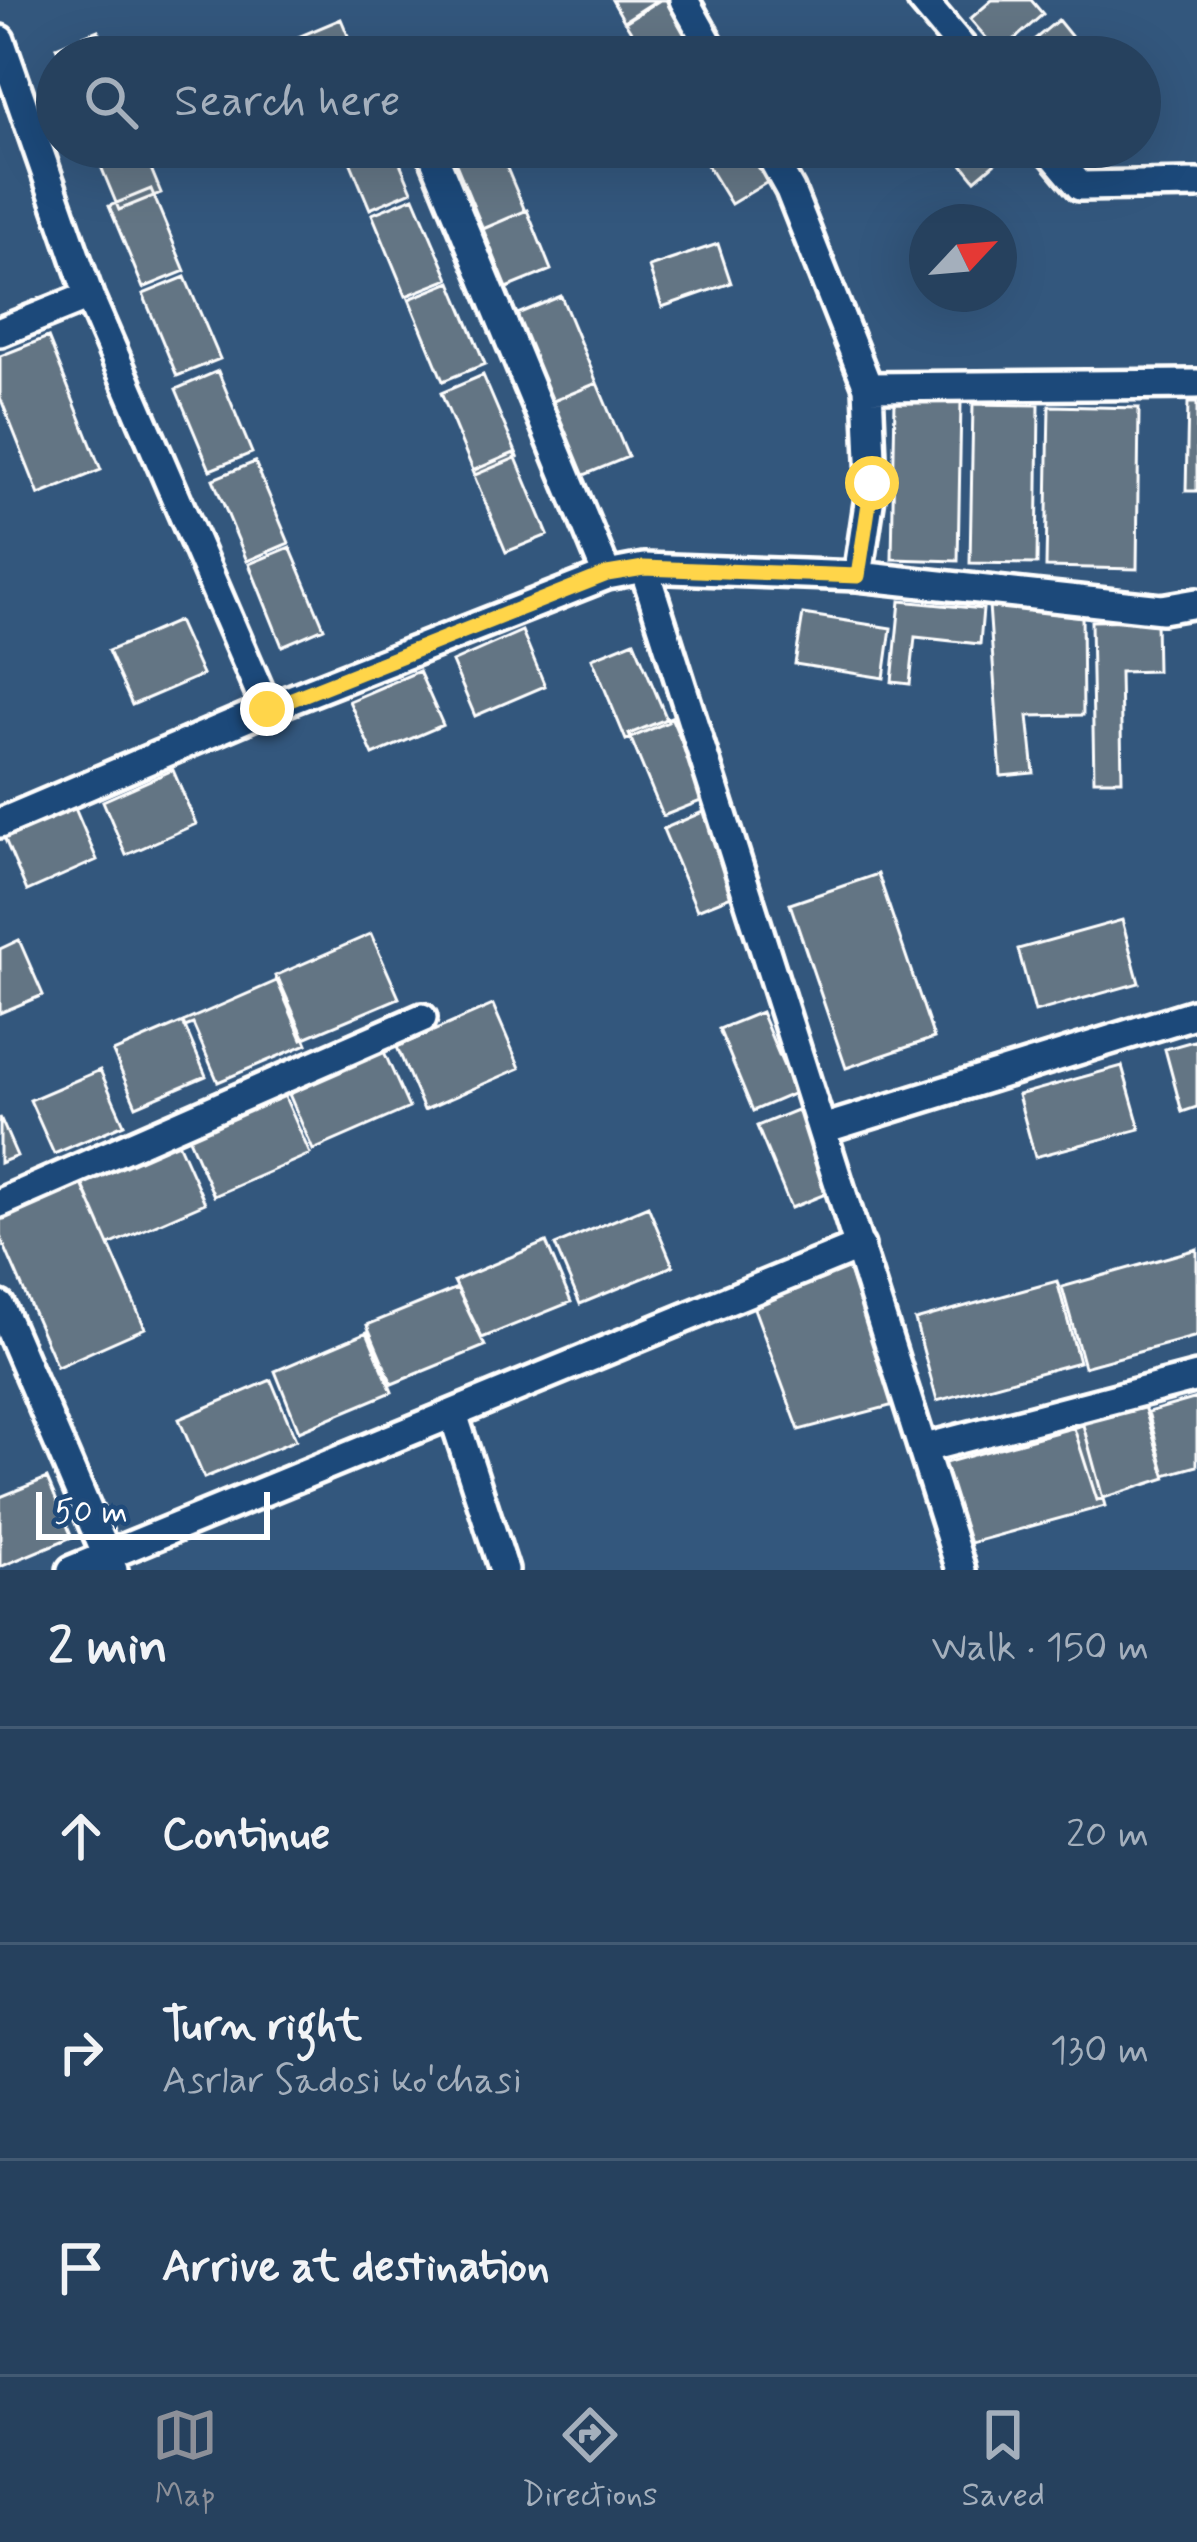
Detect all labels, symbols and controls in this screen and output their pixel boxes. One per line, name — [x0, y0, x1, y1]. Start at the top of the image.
search box — [36, 36, 1161, 168]
icon: search — [78, 69, 144, 135]
text: Search here — [174, 73, 401, 132]
north arrow — [909, 204, 1017, 312]
route start — [845, 456, 899, 510]
route end — [240, 682, 294, 736]
scale bar — [36, 1486, 270, 1539]
text: 50 m — [54, 1491, 128, 1535]
text: 2 min — [48, 1615, 168, 1681]
text: Walk · 150 m — [931, 1623, 1149, 1674]
icon: ahead — [48, 1803, 114, 1869]
text: Continue — [162, 1806, 330, 1865]
text: 20 m — [1066, 1810, 1149, 1861]
text: Turn right — [162, 1997, 362, 2056]
icon: right — [48, 2019, 114, 2085]
text: 130 m — [1050, 2026, 1149, 2077]
text: Asrlar Sadosi ko'chasi — [162, 2056, 522, 2107]
icon: arrive — [48, 2235, 114, 2301]
text: Arrive at destination — [162, 2238, 550, 2297]
tab: Map — [152, 2402, 218, 2518]
tab: Directions — [522, 2402, 658, 2518]
tab: Saved — [962, 2402, 1045, 2518]

